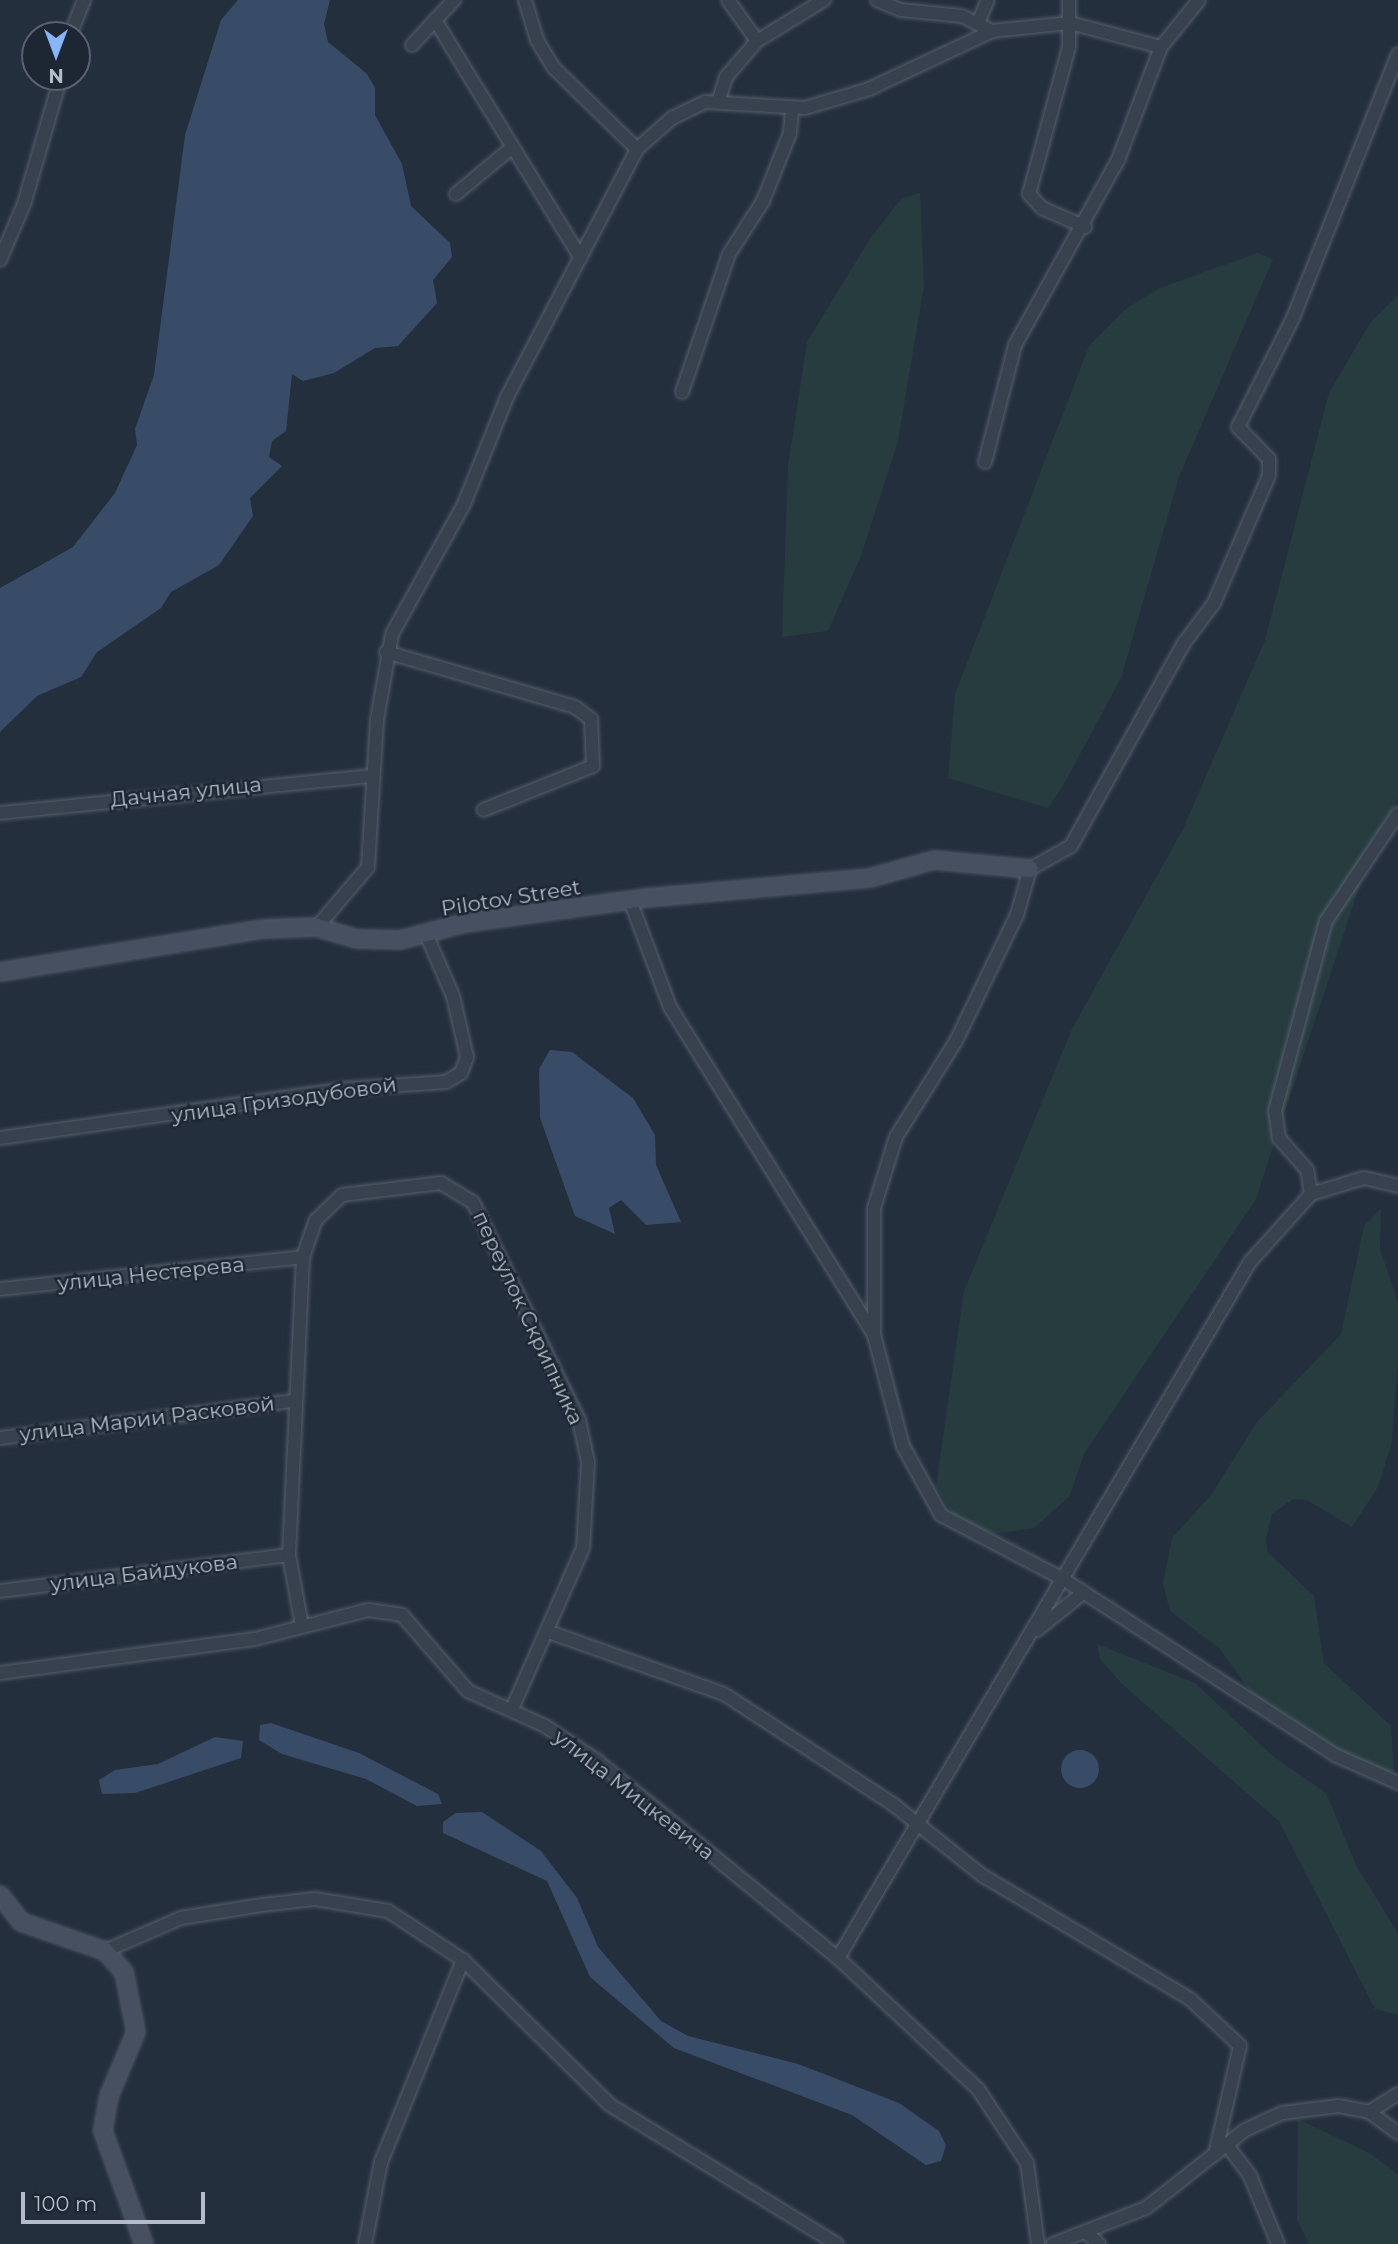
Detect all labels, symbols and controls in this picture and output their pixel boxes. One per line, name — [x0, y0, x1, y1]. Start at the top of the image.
north arrow — [21, 21, 91, 91]
text: N — [48, 64, 64, 87]
street label: Дачная улица — [109, 772, 263, 812]
street label: Pilotov Street — [439, 875, 583, 921]
street label: улица Гризодубовой — [170, 1072, 398, 1128]
street label: переулок Скрипника — [467, 1207, 589, 1429]
street label: улица Нестерева — [56, 1252, 246, 1296]
street label: улица Марии Расковой — [18, 1391, 276, 1447]
street label: улица Байдукова — [49, 1549, 239, 1597]
street label: улица Мицкевича — [549, 1724, 719, 1866]
scale bar — [24, 2178, 208, 2222]
text: 100 m — [34, 2191, 97, 2216]

